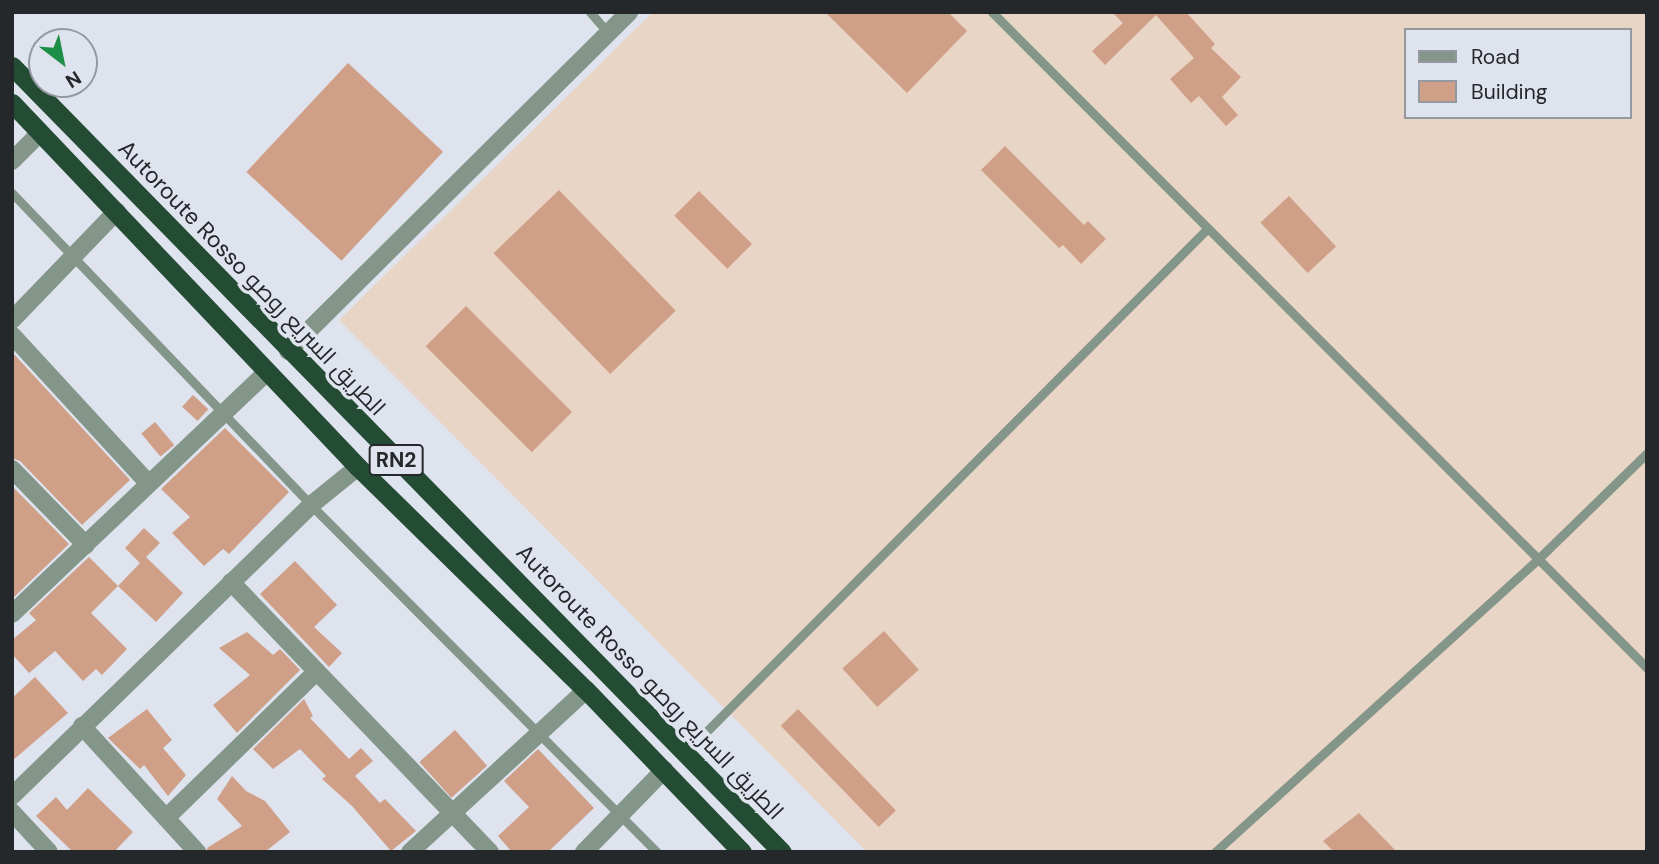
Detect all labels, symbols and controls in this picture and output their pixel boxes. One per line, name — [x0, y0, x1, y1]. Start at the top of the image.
north arrow — [28, 28, 98, 98]
legend — [1404, 28, 1631, 119]
text: Road — [1471, 43, 1520, 71]
text: N — [61, 65, 86, 94]
text: Building — [1471, 78, 1547, 106]
street label: Autoroute Rosso الطريق السريع روصو — [113, 135, 391, 421]
road number: RN2 — [368, 442, 424, 477]
street label: Autoroute Rosso الطريق السريع روصو — [511, 539, 789, 825]

